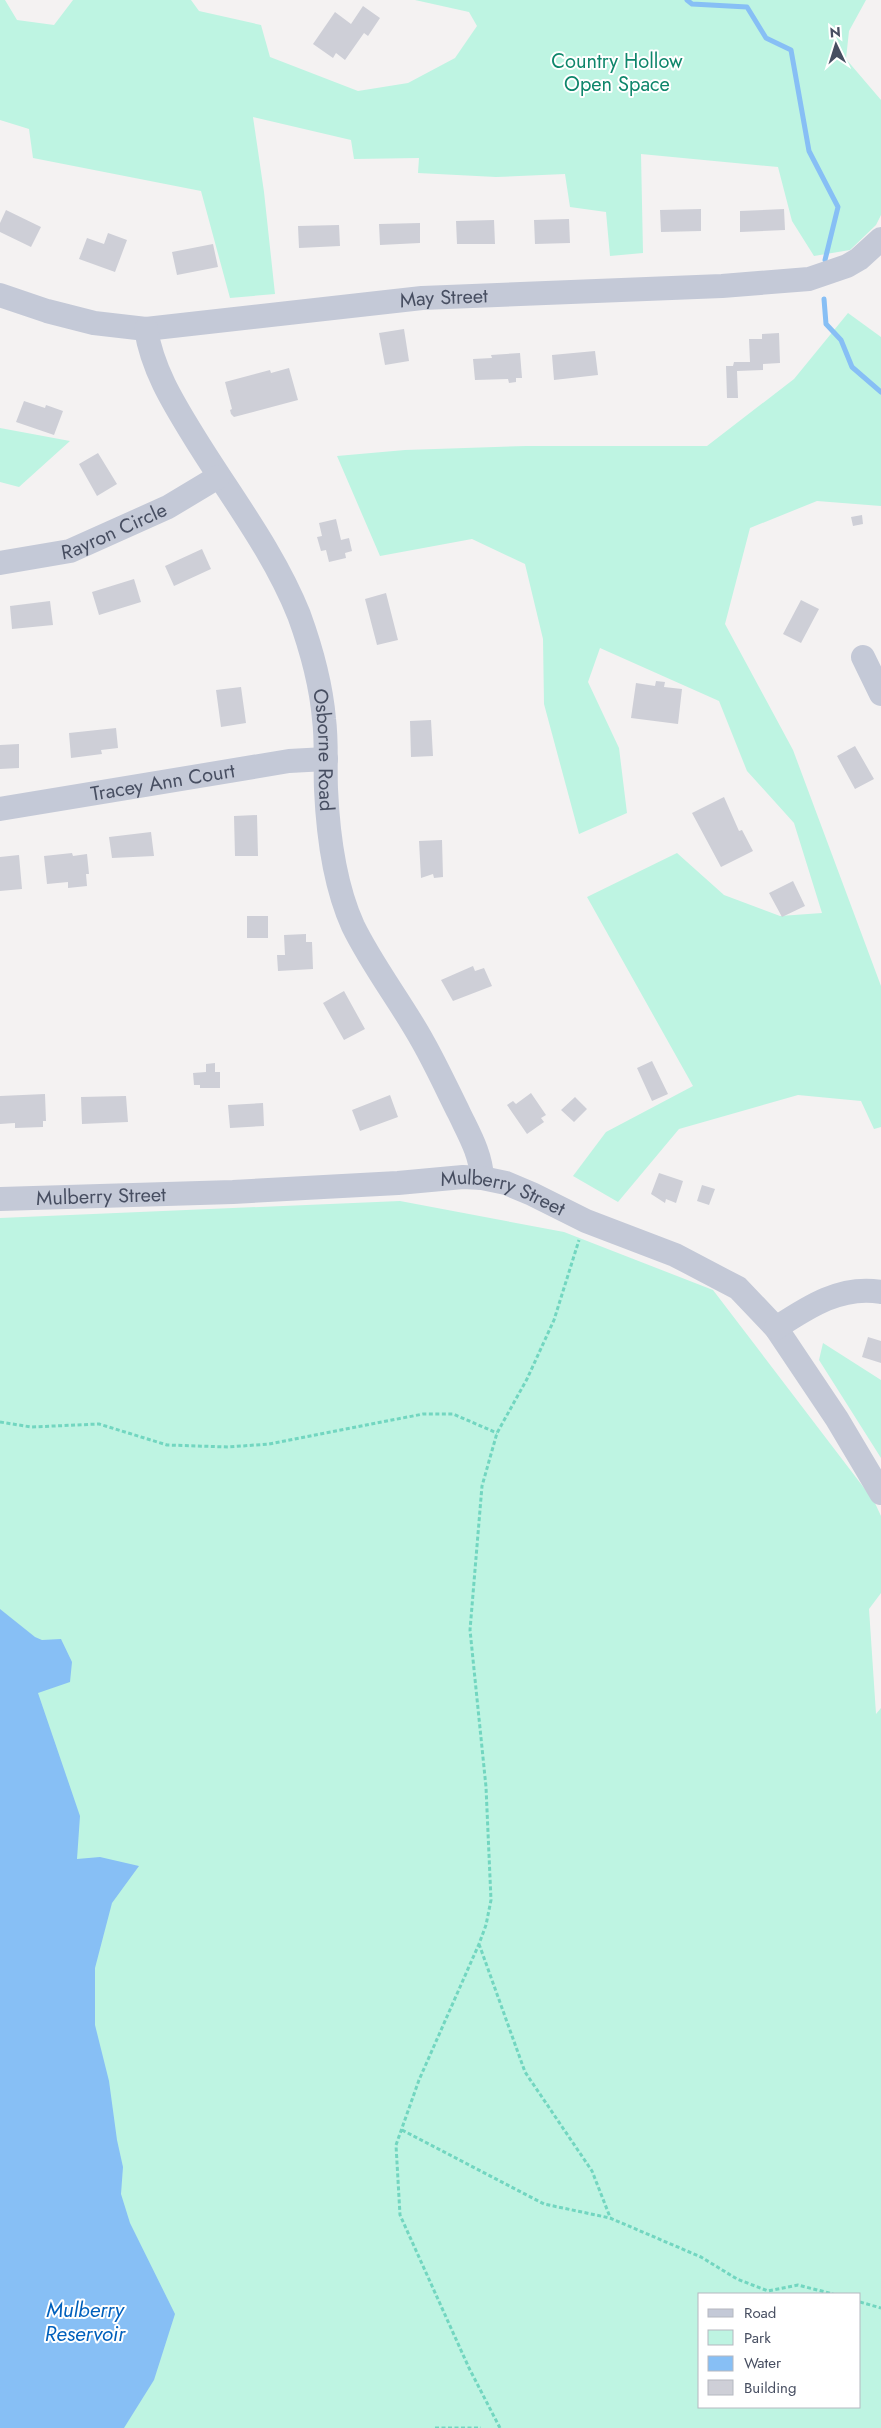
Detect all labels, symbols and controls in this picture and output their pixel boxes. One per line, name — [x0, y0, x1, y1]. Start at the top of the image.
north arrow — [811, 20, 861, 70]
text: N — [829, 22, 841, 42]
park label: Country Hollow Open Space — [551, 47, 683, 99]
street label: May Street — [398, 281, 489, 315]
street label: Rayron Circle — [59, 495, 172, 567]
street label: Osborne Road — [305, 686, 341, 812]
street label: Tracey Ann Court — [89, 756, 237, 809]
street label: Mulberry Street — [439, 1163, 570, 1223]
street label: Mulberry Street — [36, 1180, 167, 1213]
legend — [698, 2293, 861, 2408]
water label: Mulberry Reservoir — [45, 2295, 126, 2349]
text: Road — [744, 2302, 776, 2324]
text: Park — [744, 2327, 771, 2349]
text: Water — [744, 2352, 782, 2374]
text: Building — [744, 2377, 796, 2399]

